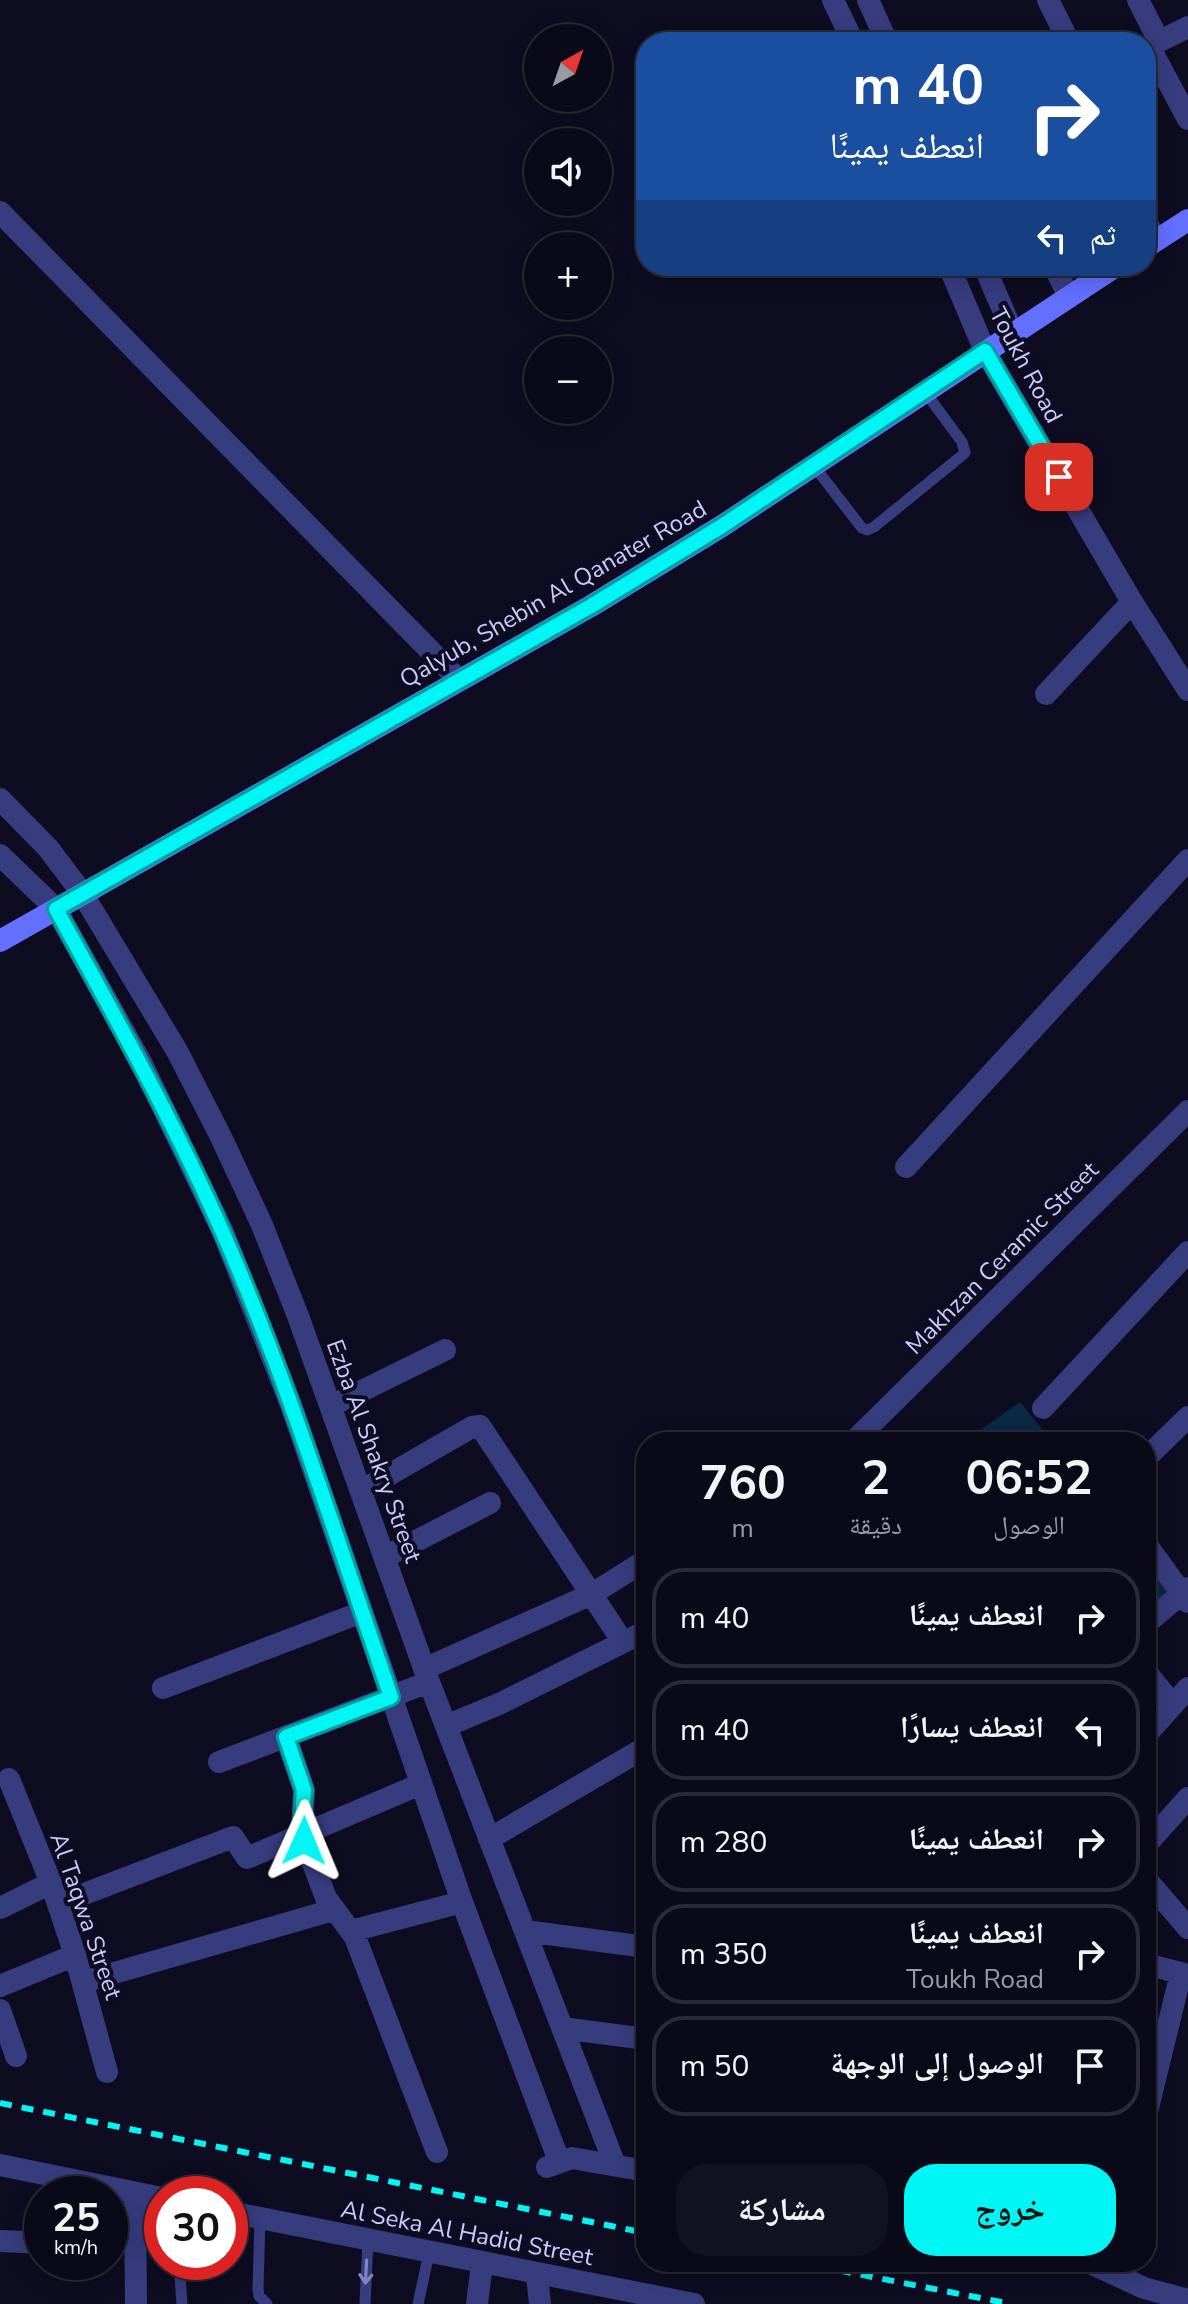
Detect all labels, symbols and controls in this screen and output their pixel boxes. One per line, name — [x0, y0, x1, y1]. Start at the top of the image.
north arrow — [524, 24, 612, 112]
map controls — [524, 24, 612, 424]
text: 40 m — [853, 47, 984, 124]
icon: right — [1012, 64, 1116, 168]
text: انعطف يمينًا — [830, 122, 984, 171]
button: sound — [524, 128, 612, 216]
text: ثم — [1090, 215, 1116, 256]
icon: left — [1030, 216, 1074, 260]
button: + — [524, 232, 612, 320]
street label: Toukh Road — [982, 301, 1070, 429]
button: − — [524, 336, 612, 424]
pin — [1025, 443, 1093, 511]
icon: arrive — [1037, 455, 1081, 499]
street label: Qalyub, Shebin Al Qanater Road — [394, 493, 712, 695]
street label: Makhzan Ceramic Street — [899, 1154, 1106, 1361]
street label: Ezba Al Shakry Street — [319, 1335, 429, 1568]
text: 2 — [861, 1445, 890, 1511]
text: 06:52 — [965, 1445, 1093, 1511]
text: 760 — [699, 1450, 786, 1516]
text: دقيقة — [849, 1508, 902, 1543]
text: الوصول — [993, 1508, 1065, 1543]
text: m — [731, 1511, 754, 1546]
text: انعطف يمينًا — [909, 1595, 1044, 1636]
icon: right — [1068, 1596, 1112, 1640]
text: 40 m — [680, 1598, 749, 1639]
text: انعطف يسارًا — [900, 1707, 1044, 1748]
icon: left — [1068, 1708, 1112, 1752]
text: 40 m — [680, 1710, 749, 1751]
position arrow — [262, 1799, 346, 1883]
text: انعطف يمينًا — [909, 1819, 1044, 1860]
icon: right — [1068, 1820, 1112, 1864]
text: 280 m — [680, 1822, 767, 1863]
street label: Al Taqwa Street — [42, 1828, 130, 2004]
text: انعطف يمينًا — [909, 1913, 1044, 1954]
icon: right — [1068, 1932, 1112, 1976]
text: 350 m — [680, 1934, 767, 1975]
text: Toukh Road — [906, 1962, 1044, 1997]
text: الوصول إلى الوجهة — [831, 2043, 1044, 2084]
icon: arrive — [1068, 2044, 1112, 2088]
text: 50 m — [680, 2046, 749, 2087]
button: مشاركة — [676, 2164, 888, 2256]
button: خروج — [904, 2164, 1116, 2256]
speed limit sign: 30 — [144, 2176, 248, 2280]
text: 25 — [52, 2191, 100, 2245]
street label: Al Seka Al Hadid Street — [338, 2193, 596, 2273]
text: km/h — [54, 2234, 98, 2261]
one-way arrow — [359, 2258, 374, 2285]

